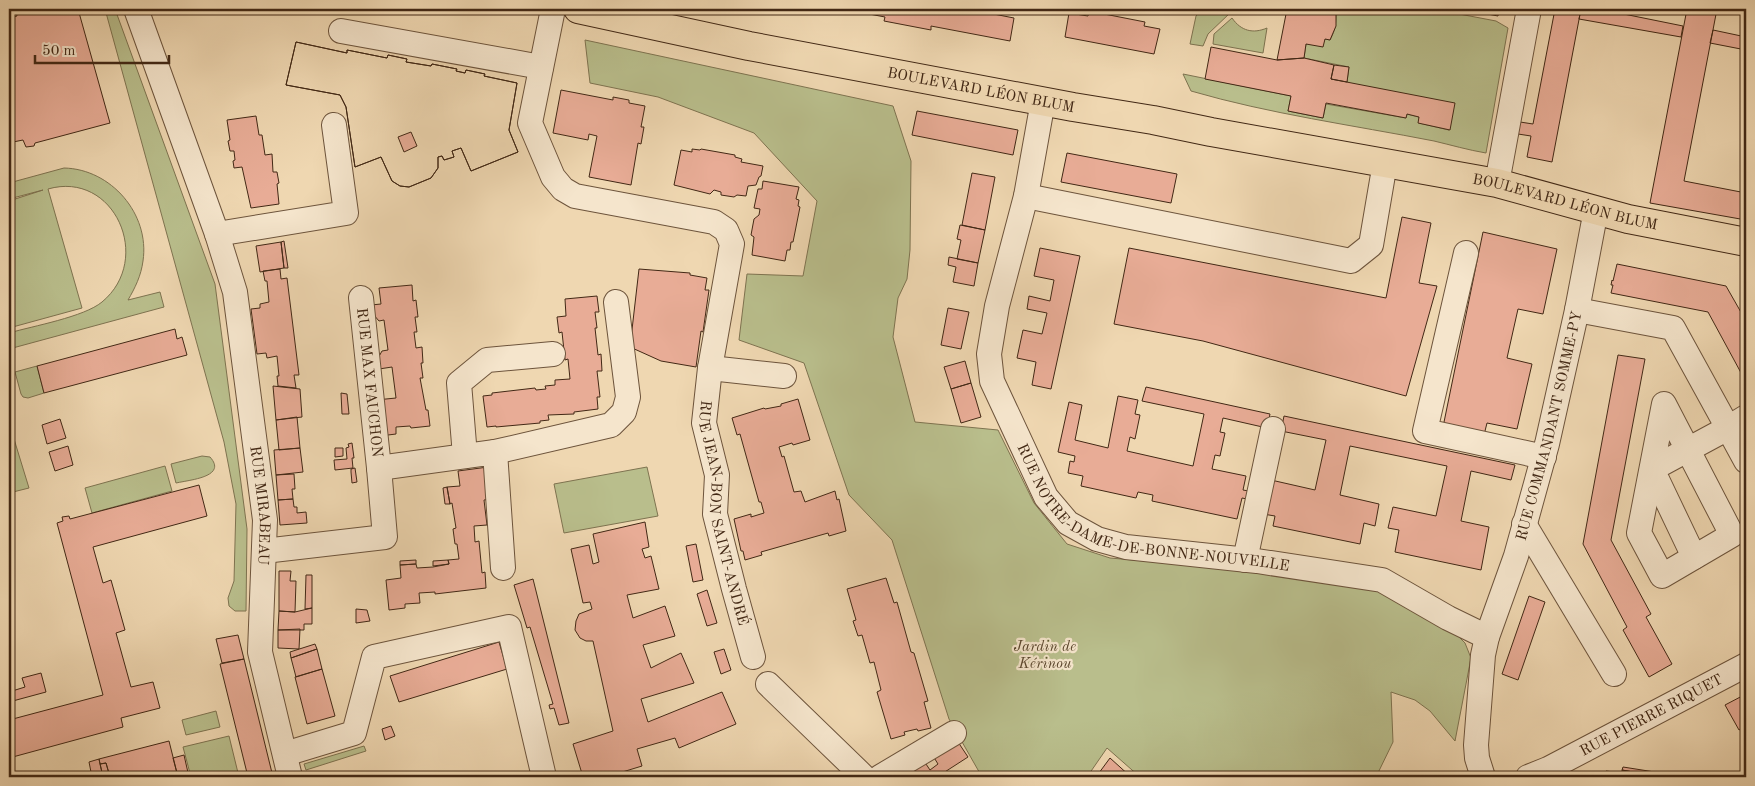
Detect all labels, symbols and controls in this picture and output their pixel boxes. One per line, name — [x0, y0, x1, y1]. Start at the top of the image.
scale bar — [35, 32, 169, 64]
text: 50 m — [42, 44, 76, 59]
street label: BOULEVARD LÉON BLUM — [886, 66, 1076, 116]
street label: BOULEVARD LÉON BLUM — [1471, 173, 1659, 234]
street label: RUE MAX FAUCHON — [353, 307, 384, 459]
street label: RUE COMMANDANT SOMME-PY — [1515, 310, 1586, 543]
street label: RUE JEAN-BON SAINT-ANDRÉ — [695, 399, 753, 627]
street label: RUE NOTRE-DAME-DE-BONNE-NOUVELLE — [1013, 442, 1290, 575]
street label: RUE MIRABEAU — [246, 445, 271, 566]
park label: Jardin de Kérinou — [1014, 640, 1076, 672]
street label: RUE PIERRE RIQUET — [1578, 673, 1726, 760]

